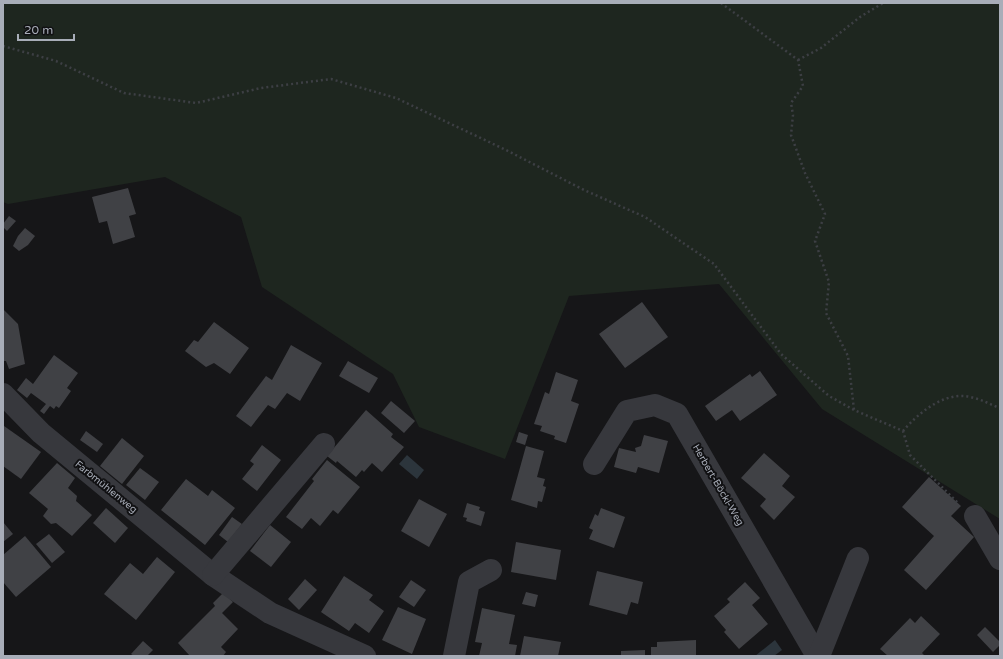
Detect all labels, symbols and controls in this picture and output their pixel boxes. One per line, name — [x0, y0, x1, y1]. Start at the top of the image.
scale bar — [18, 16, 74, 42]
text: 20 m — [24, 23, 53, 37]
street label: Herbert-Böckl-Weg — [690, 442, 746, 528]
street label: Farbmühlenweg — [73, 458, 139, 516]

